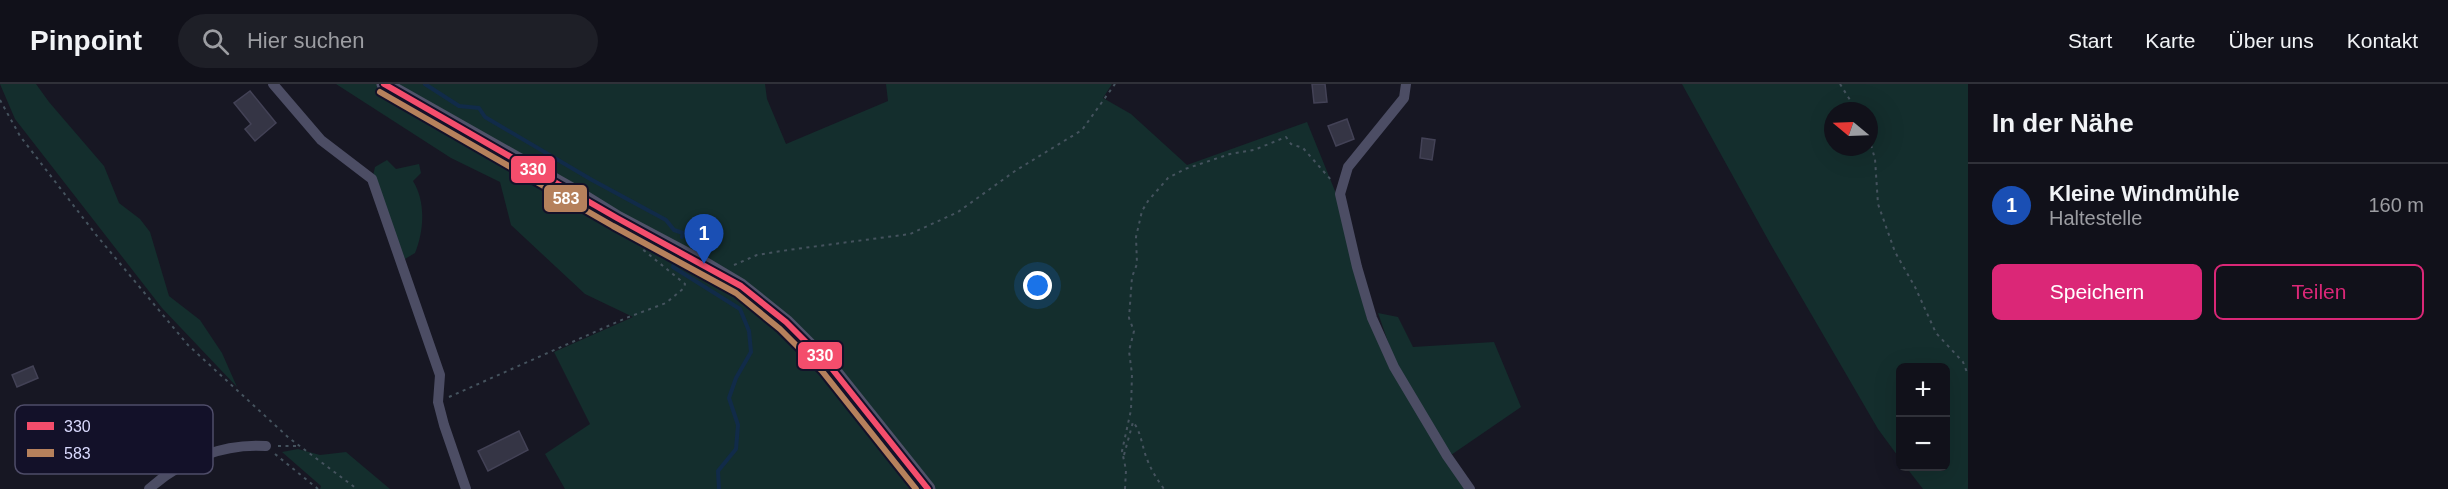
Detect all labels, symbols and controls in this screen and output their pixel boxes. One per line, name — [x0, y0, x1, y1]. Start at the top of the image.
search box — [178, 14, 598, 68]
text: Pinpoint — [30, 25, 142, 56]
icon: search — [199, 25, 232, 58]
text: Hier suchen — [247, 28, 364, 53]
text: Start — [2068, 29, 2112, 52]
text: Karte — [2145, 29, 2196, 52]
text: Über uns — [2229, 29, 2314, 52]
text: Kontakt — [2347, 29, 2418, 52]
north arrow — [1824, 102, 1878, 156]
text: In der Nähe — [1992, 108, 2134, 138]
line badge: 330 — [510, 155, 556, 184]
text: 330 — [520, 161, 546, 178]
text: Kleine Windmühle — [2049, 181, 2239, 206]
line badge: 583 — [543, 184, 588, 213]
text: 583 — [553, 190, 579, 207]
text: 1 — [2006, 194, 2017, 216]
text: 160 m — [2368, 194, 2424, 216]
text: Haltestelle — [2049, 207, 2142, 229]
pin: 1 — [684, 214, 724, 264]
button: Speichern — [1992, 264, 2202, 320]
button: Teilen — [2214, 264, 2424, 320]
your location — [1023, 271, 1052, 300]
line badge: 330 — [797, 341, 843, 370]
text: 330 — [807, 347, 833, 364]
map controls — [1896, 363, 1950, 471]
button: + — [1896, 363, 1950, 417]
legend — [15, 405, 213, 474]
button: − — [1896, 417, 1950, 471]
text: 330 — [64, 418, 91, 435]
text: 583 — [64, 445, 91, 462]

